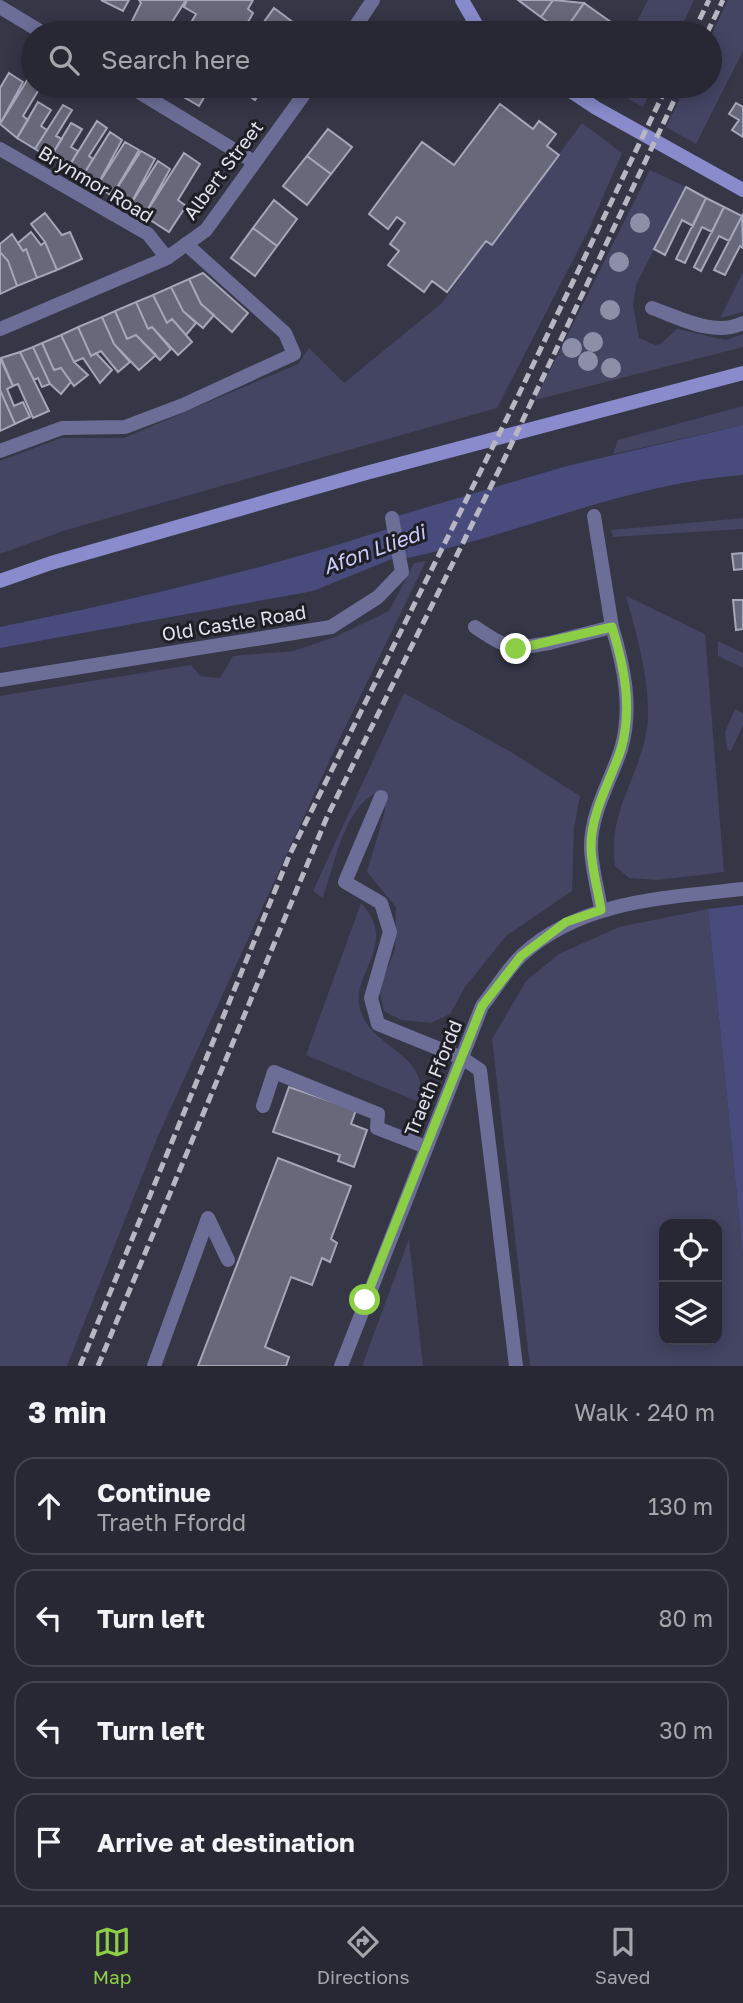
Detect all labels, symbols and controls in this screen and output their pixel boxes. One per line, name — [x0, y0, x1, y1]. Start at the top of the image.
search box — [21, 21, 722, 98]
icon: search — [45, 41, 83, 79]
text: Search here — [101, 44, 250, 75]
street label: Albert Street — [178, 116, 267, 224]
street label: Brynmor Road — [35, 140, 158, 227]
water label: Afon Lliedi — [319, 518, 430, 580]
street label: Old Castle Road — [160, 600, 308, 645]
route end — [500, 633, 531, 664]
street label: Traeth Ffordd — [399, 1016, 466, 1139]
map controls — [659, 1219, 722, 1345]
button: locate — [659, 1219, 722, 1282]
button: layers — [659, 1282, 722, 1345]
route start — [349, 1284, 380, 1315]
text: 3 min — [28, 1394, 106, 1430]
text: Walk · 240 m — [574, 1398, 715, 1426]
text: Continue — [97, 1477, 211, 1508]
icon: ahead — [30, 1487, 68, 1525]
text: 130 m — [648, 1492, 713, 1520]
text: Traeth Ffordd — [97, 1508, 246, 1536]
icon: left — [30, 1599, 68, 1637]
text: Turn left — [97, 1603, 205, 1634]
text: 80 m — [659, 1604, 713, 1632]
icon: left — [30, 1711, 68, 1749]
text: Turn left — [97, 1715, 205, 1746]
text: 30 m — [659, 1716, 713, 1744]
icon: arrive — [30, 1823, 68, 1861]
text: Arrive at destination — [97, 1827, 355, 1858]
tab: Map — [93, 1923, 131, 1988]
tab: Directions — [317, 1923, 410, 1988]
tab: Saved — [595, 1923, 650, 1988]

